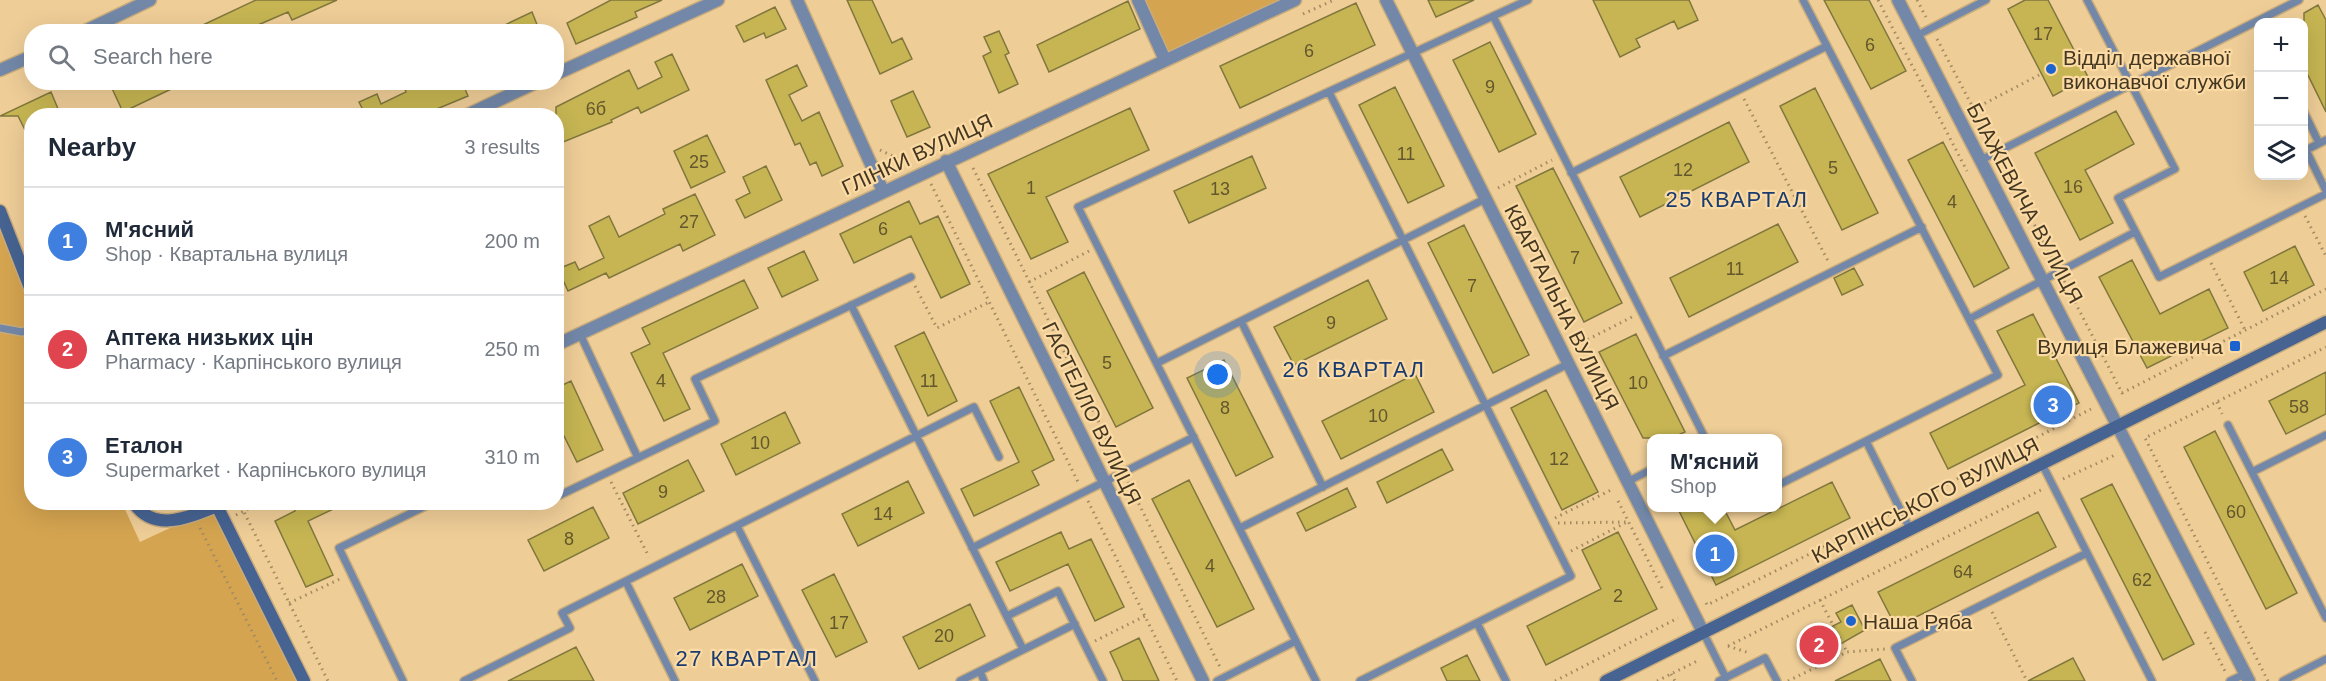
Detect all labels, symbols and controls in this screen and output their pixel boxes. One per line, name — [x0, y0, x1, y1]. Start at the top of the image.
map controls — [2254, 18, 2308, 180]
button: + — [2254, 18, 2308, 72]
search box — [24, 24, 564, 90]
house number: 17 — [2033, 24, 2053, 44]
house number: 6 — [1865, 35, 1875, 55]
icon: search — [45, 41, 78, 74]
house number: 6 — [1304, 41, 1314, 61]
text: Search here — [93, 44, 213, 69]
place label: Відділ державної виконавчої служби — [2063, 46, 2246, 93]
marker: Відділ державної виконавчої служби — [2044, 62, 2058, 76]
button: − — [2254, 72, 2308, 126]
house number: 9 — [1485, 77, 1495, 97]
house number: 6б — [586, 99, 606, 119]
street label: БЛАЖЕВИЧА ВУЛИЦЯ — [1962, 99, 2088, 307]
street label: ГЛІНКИ ВУЛИЦЯ — [838, 109, 996, 199]
button: layers — [2254, 126, 2308, 180]
text: Nearby — [48, 132, 136, 162]
text: 3 results — [464, 136, 540, 158]
house number: 11 — [1397, 144, 1415, 164]
house number: 25 — [689, 152, 709, 172]
house number: 5 — [1828, 158, 1838, 178]
house number: 12 — [1673, 160, 1693, 180]
house number: 16 — [2063, 177, 2083, 197]
house number: 1 — [1026, 178, 1036, 198]
house number: 13 — [1210, 179, 1230, 199]
district label: 25 КВАРТАЛ — [1665, 187, 1809, 212]
house number: 4 — [1947, 192, 1957, 212]
street label: КВАРТАЛЬНА ВУЛИЦЯ — [1500, 201, 1624, 413]
house number: 27 — [679, 212, 699, 232]
text: М'ясний — [105, 217, 194, 242]
house number: 6 — [878, 219, 888, 239]
text: 1 — [62, 230, 73, 252]
text: 200 m — [484, 230, 540, 252]
text: Shop · Квартальна вулиця — [105, 243, 348, 265]
house number: 7 — [1570, 248, 1580, 268]
house number: 11 — [1726, 259, 1744, 279]
house number: 14 — [2269, 268, 2289, 288]
house number: 7 — [1467, 276, 1477, 296]
house number: 9 — [1326, 313, 1336, 333]
street label: ГАСТЕЛЛО ВУЛИЦЯ — [1038, 318, 1146, 508]
text: Аптека низьких цін — [105, 325, 314, 350]
place label: Вулиця Блажевича — [2037, 335, 2223, 358]
text: 2 — [62, 338, 73, 360]
text: 250 m — [484, 338, 540, 360]
marker: Вулиця Блажевича — [2228, 339, 2242, 353]
text: Pharmacy · Карпінського вулиця — [105, 351, 402, 373]
house number: 5 — [1102, 353, 1112, 373]
district label: 26 КВАРТАЛ — [1282, 357, 1426, 382]
your location — [1203, 360, 1232, 389]
house number: 4 — [656, 371, 666, 391]
house number: 11 — [920, 371, 938, 391]
house number: 10 — [1628, 373, 1648, 393]
pin: 3 — [2034, 382, 2072, 428]
house number: 58 — [2289, 397, 2309, 417]
house number: 8 — [1220, 398, 1230, 418]
house number: 10 — [1368, 406, 1388, 426]
text: Еталон — [105, 433, 183, 458]
house number: 10 — [750, 433, 770, 453]
street label: КАРПІНСЬКОГО ВУЛИЦЯ — [1808, 433, 2042, 567]
popup — [1647, 434, 1782, 512]
text: 3 — [62, 446, 73, 468]
text: 310 m — [484, 446, 540, 468]
house number: 12 — [1549, 449, 1569, 469]
text: М'ясний — [1670, 449, 1759, 474]
text: Supermarket · Карпінського вулиця — [105, 459, 426, 481]
text: Shop — [1670, 475, 1717, 497]
house number: 9 — [658, 482, 668, 502]
house number: 60 — [2226, 502, 2246, 522]
house number: 14 — [873, 504, 893, 524]
house number: 8 — [564, 529, 574, 549]
pin: 1 — [1696, 532, 1734, 576]
house number: 4 — [1205, 556, 1215, 576]
house number: 64 — [1953, 562, 1973, 582]
house number: 62 — [2132, 570, 2152, 590]
house number: 2 — [1613, 586, 1623, 606]
house number: 28 — [706, 587, 726, 607]
place label: Наша Ряба — [1863, 610, 1972, 633]
house number: 17 — [829, 613, 849, 633]
marker: Наша Ряба — [1844, 614, 1858, 628]
pin: 2 — [1800, 622, 1838, 668]
house number: 20 — [934, 626, 954, 646]
district label: 27 КВАРТАЛ — [675, 646, 819, 671]

